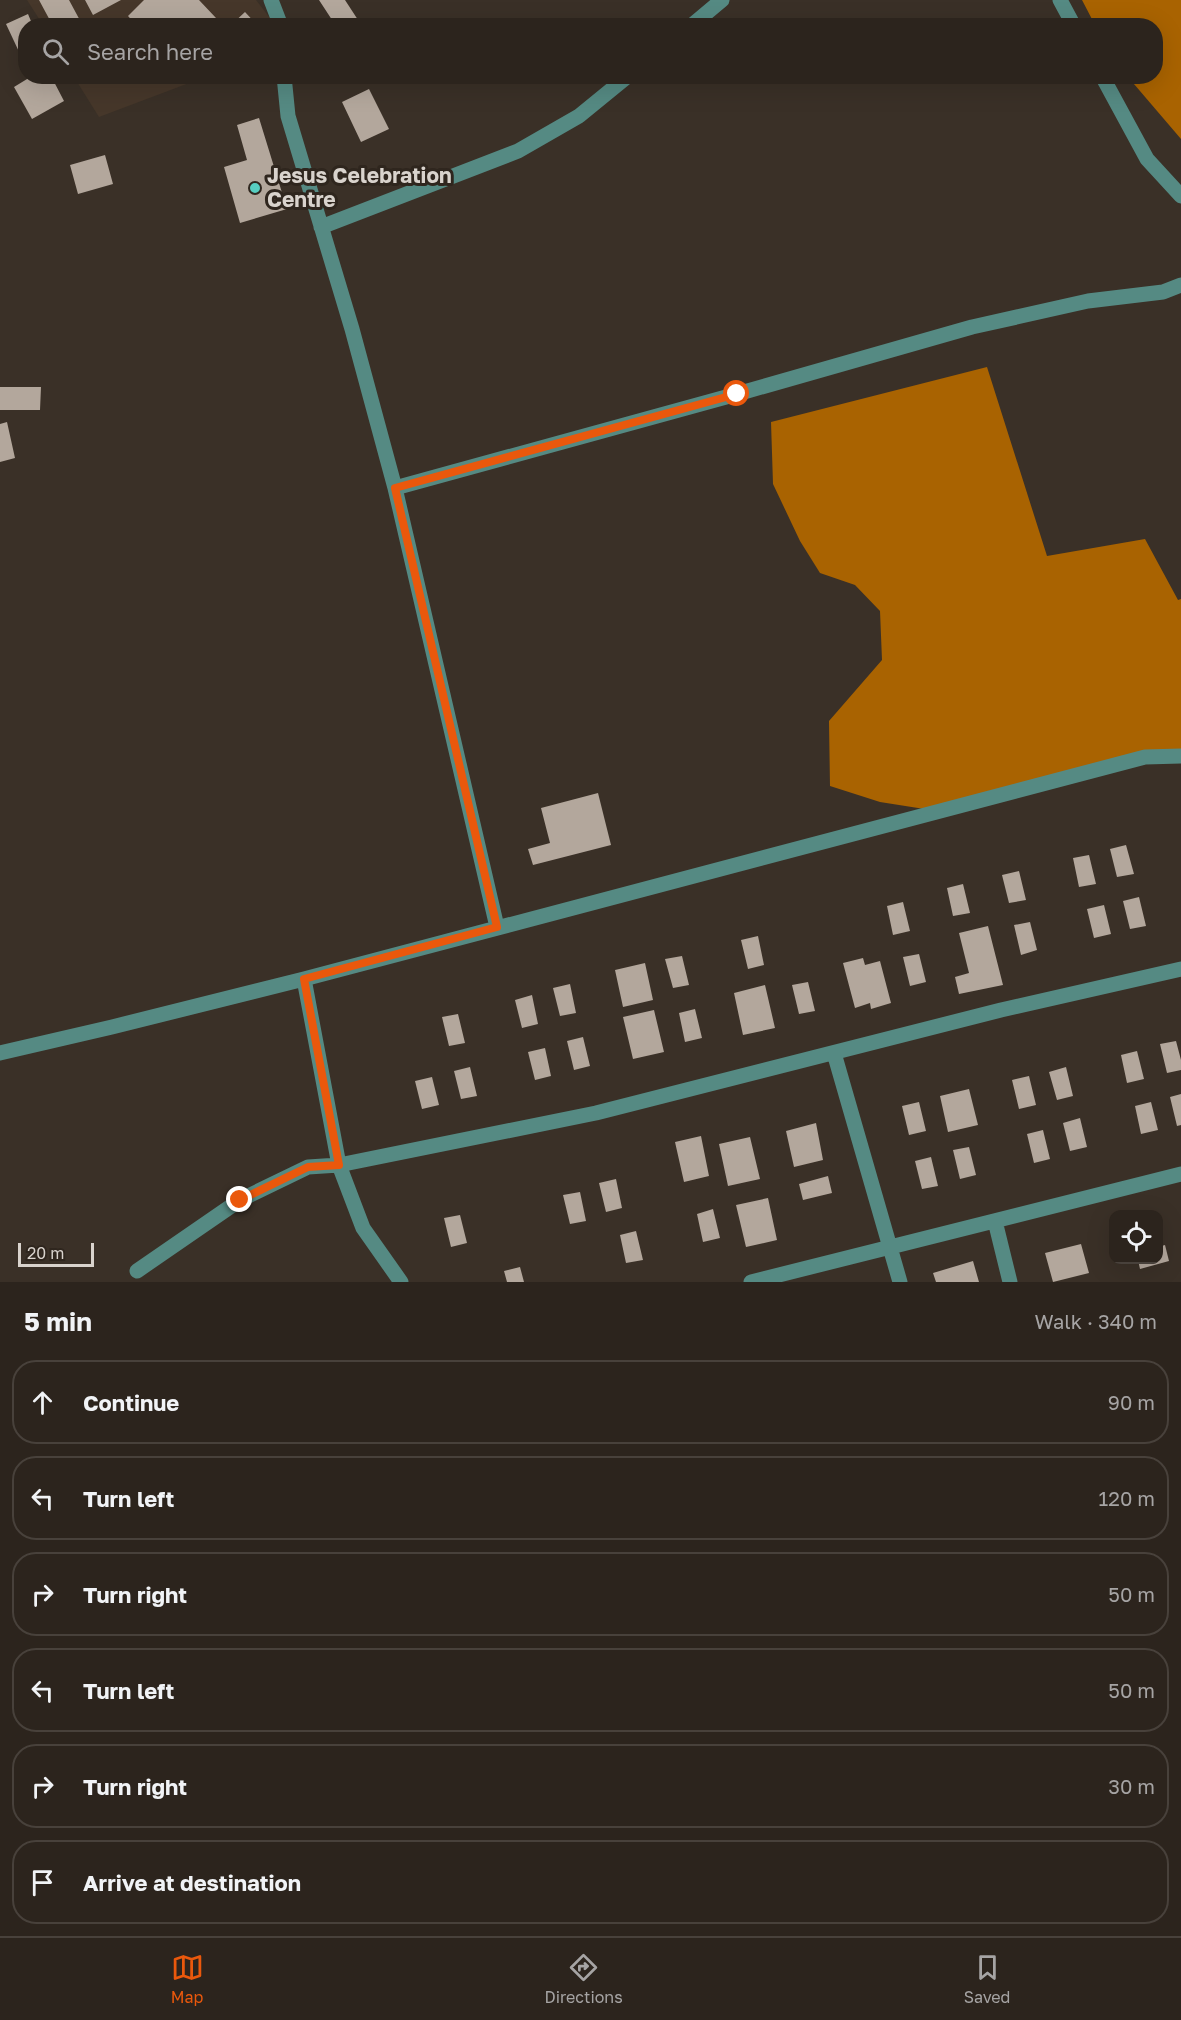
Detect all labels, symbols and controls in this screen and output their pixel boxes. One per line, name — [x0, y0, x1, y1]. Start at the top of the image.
search box — [18, 18, 1163, 84]
icon: search — [39, 35, 72, 68]
text: Search here — [87, 38, 213, 65]
place label: Jesus Celebration Centre — [267, 162, 452, 212]
marker: Jesus Celebration Centre — [248, 181, 262, 195]
route start — [723, 380, 749, 406]
route end — [226, 1186, 252, 1212]
map controls — [1109, 1210, 1163, 1264]
button: locate — [1109, 1210, 1163, 1264]
scale bar — [18, 1240, 94, 1268]
text: 20 m — [27, 1243, 64, 1263]
text: 5 min — [24, 1306, 92, 1337]
text: Walk · 340 m — [1035, 1309, 1157, 1333]
icon: ahead — [26, 1386, 59, 1419]
text: Continue — [83, 1389, 179, 1416]
text: 90 m — [1108, 1390, 1155, 1414]
icon: left — [26, 1482, 59, 1515]
text: Turn left — [83, 1485, 174, 1512]
text: 120 m — [1099, 1486, 1155, 1510]
icon: right — [26, 1578, 59, 1611]
text: Turn right — [83, 1581, 187, 1608]
text: 50 m — [1108, 1582, 1155, 1606]
icon: left — [26, 1674, 59, 1707]
text: Turn left — [83, 1677, 174, 1704]
text: 50 m — [1108, 1678, 1155, 1702]
icon: right — [26, 1770, 59, 1803]
text: Turn right — [83, 1773, 187, 1800]
text: 30 m — [1108, 1774, 1155, 1798]
icon: arrive — [26, 1866, 59, 1899]
text: Arrive at destination — [83, 1869, 301, 1896]
tab: Map — [171, 1951, 204, 2007]
tab: Directions — [545, 1951, 623, 2007]
tab: Saved — [964, 1951, 1010, 2007]

